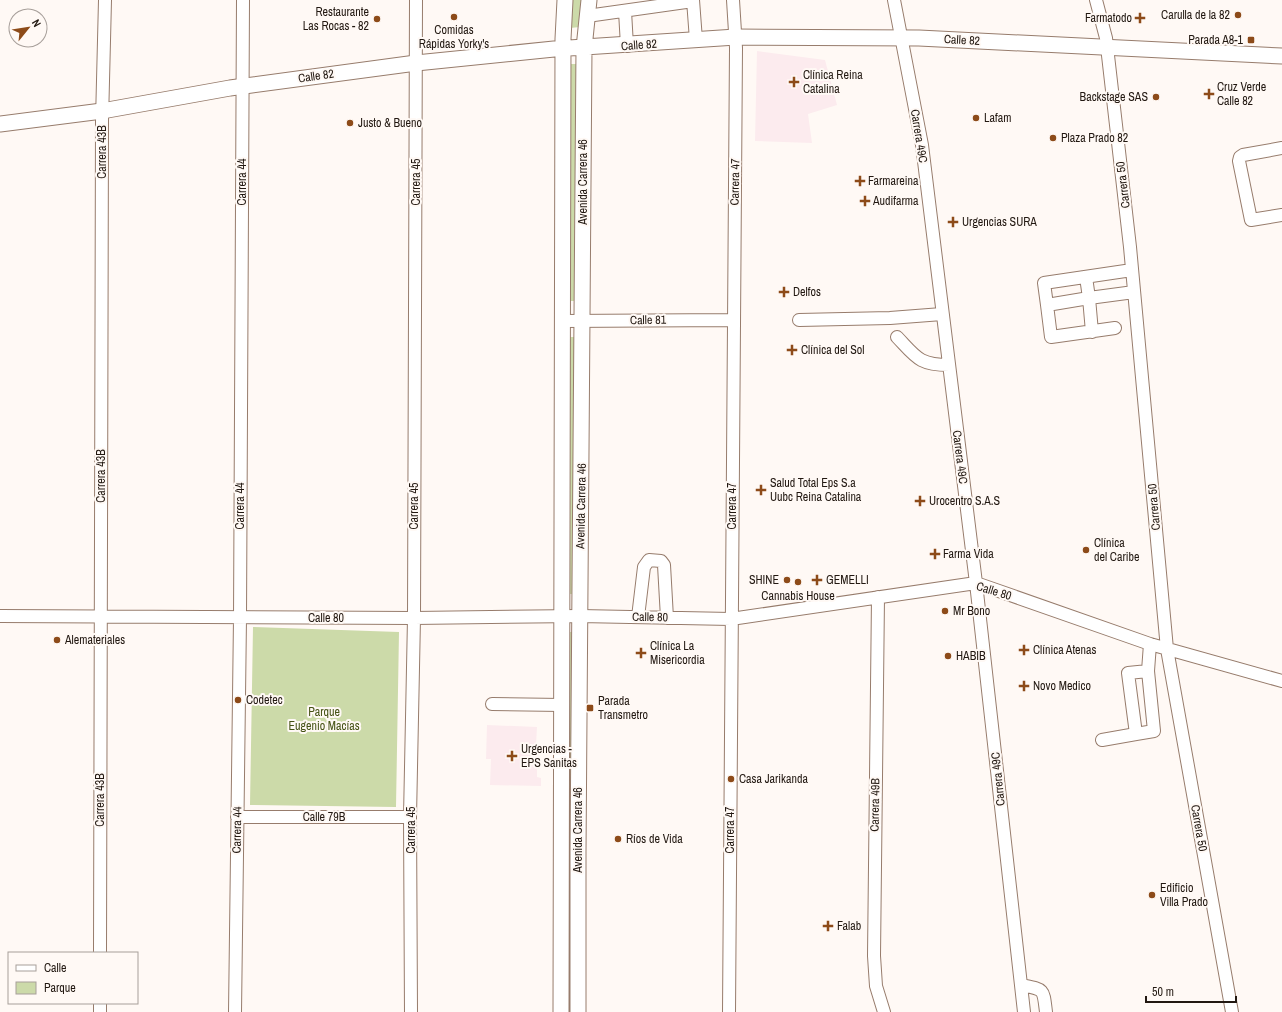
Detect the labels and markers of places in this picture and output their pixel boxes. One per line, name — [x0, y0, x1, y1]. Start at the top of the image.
place label: Restaurante Las Rocas - 82 — [303, 4, 369, 34]
place label: Carulla de la 82 — [1161, 7, 1230, 23]
place label: Farmatodo — [1085, 10, 1132, 26]
marker: Carulla de la 82 — [1233, 10, 1243, 20]
marker: Comidas Rápidas Yorky's — [449, 12, 459, 22]
marker: Farmatodo — [1135, 13, 1145, 23]
marker: Restaurante Las Rocas - 82 — [372, 14, 382, 24]
place label: Comidas Rápidas Yorky's — [419, 22, 489, 52]
place label: Parada A8-1 — [1188, 32, 1244, 48]
marker: Parada A8-1 — [1246, 35, 1256, 45]
place label: Clínica Reina Catalina — [803, 67, 863, 97]
marker: Clínica Reina Catalina — [788, 76, 800, 88]
place label: Cruz Verde Calle 82 — [1217, 79, 1266, 109]
place label: Backstage SAS — [1080, 89, 1148, 105]
marker: Cruz Verde Calle 82 — [1204, 89, 1214, 99]
marker: Backstage SAS — [1151, 92, 1161, 102]
place label: Lafam — [984, 110, 1011, 126]
marker: Lafam — [971, 113, 981, 123]
place label: Justo & Bueno — [358, 115, 422, 131]
marker: Justo & Bueno — [345, 118, 355, 128]
place label: Plaza Prado 82 — [1061, 130, 1128, 146]
marker: Plaza Prado 82 — [1048, 133, 1058, 143]
place label: Farmareina — [868, 173, 919, 189]
marker: Farmareina — [855, 176, 865, 186]
place label: Audifarma — [872, 193, 919, 209]
marker: Audifarma — [860, 196, 870, 206]
place label: Urgencias SURA — [962, 214, 1037, 230]
marker: Urgencias SURA — [947, 216, 959, 228]
place label: Delfos — [793, 284, 821, 300]
marker: Delfos — [778, 286, 790, 298]
place label: Clínica del Sol — [801, 342, 864, 358]
marker: Clínica del Sol — [786, 344, 798, 356]
place label: Salud Total Eps S.a Uubc Reina Catalina — [770, 475, 862, 505]
marker: Salud Total Eps S.a Uubc Reina Catalina — [755, 484, 767, 496]
place label: Urocentro S.A.S — [929, 493, 1001, 509]
marker: Urocentro S.A.S — [914, 495, 926, 507]
place label: Clínica del Caribe — [1094, 535, 1139, 565]
marker: Clínica del Caribe — [1081, 545, 1091, 555]
place label: Farma Vida — [943, 546, 994, 562]
marker: Farma Vida — [930, 549, 940, 559]
place label: SHINE — [749, 572, 779, 588]
place label: GEMELLI — [826, 572, 869, 588]
marker: GEMELLI — [811, 574, 823, 586]
marker: SHINE — [782, 575, 792, 585]
marker: Cannabis House — [793, 577, 803, 587]
place label: Cannabis House — [761, 588, 835, 604]
place label: Mr Bono — [953, 603, 990, 619]
marker: Mr Bono — [940, 606, 950, 616]
place label: Alemateriales — [64, 632, 125, 648]
marker: Alemateriales — [52, 635, 62, 645]
place label: Clínica La Misericordia — [650, 638, 705, 668]
place label: Clínica Atenas — [1033, 642, 1097, 658]
marker: Clínica Atenas — [1018, 644, 1030, 656]
marker: Clínica La Misericordia — [635, 647, 647, 659]
place label: HABIB — [956, 648, 986, 664]
marker: HABIB — [943, 651, 953, 661]
place label: Novo Medico — [1033, 678, 1091, 694]
marker: Novo Medico — [1018, 680, 1030, 692]
place label: Codetec — [246, 692, 283, 708]
place label: Parada Transmetro — [598, 693, 648, 723]
marker: Codetec — [233, 695, 243, 705]
marker: Parada Transmetro — [585, 703, 595, 713]
place label: Urgencias - EPS Sanitas — [521, 741, 577, 771]
marker: Urgencias - EPS Sanitas — [506, 750, 518, 762]
place label: Casa Jarikanda — [739, 771, 808, 787]
marker: Casa Jarikanda — [726, 774, 736, 784]
place label: Ríos de Vida — [626, 831, 683, 847]
marker: Ríos de Vida — [613, 834, 623, 844]
place label: Edificio Villa Prado — [1160, 880, 1208, 910]
marker: Edificio Villa Prado — [1147, 890, 1157, 900]
place label: Falab — [837, 918, 861, 934]
marker: Falab — [822, 920, 834, 932]

